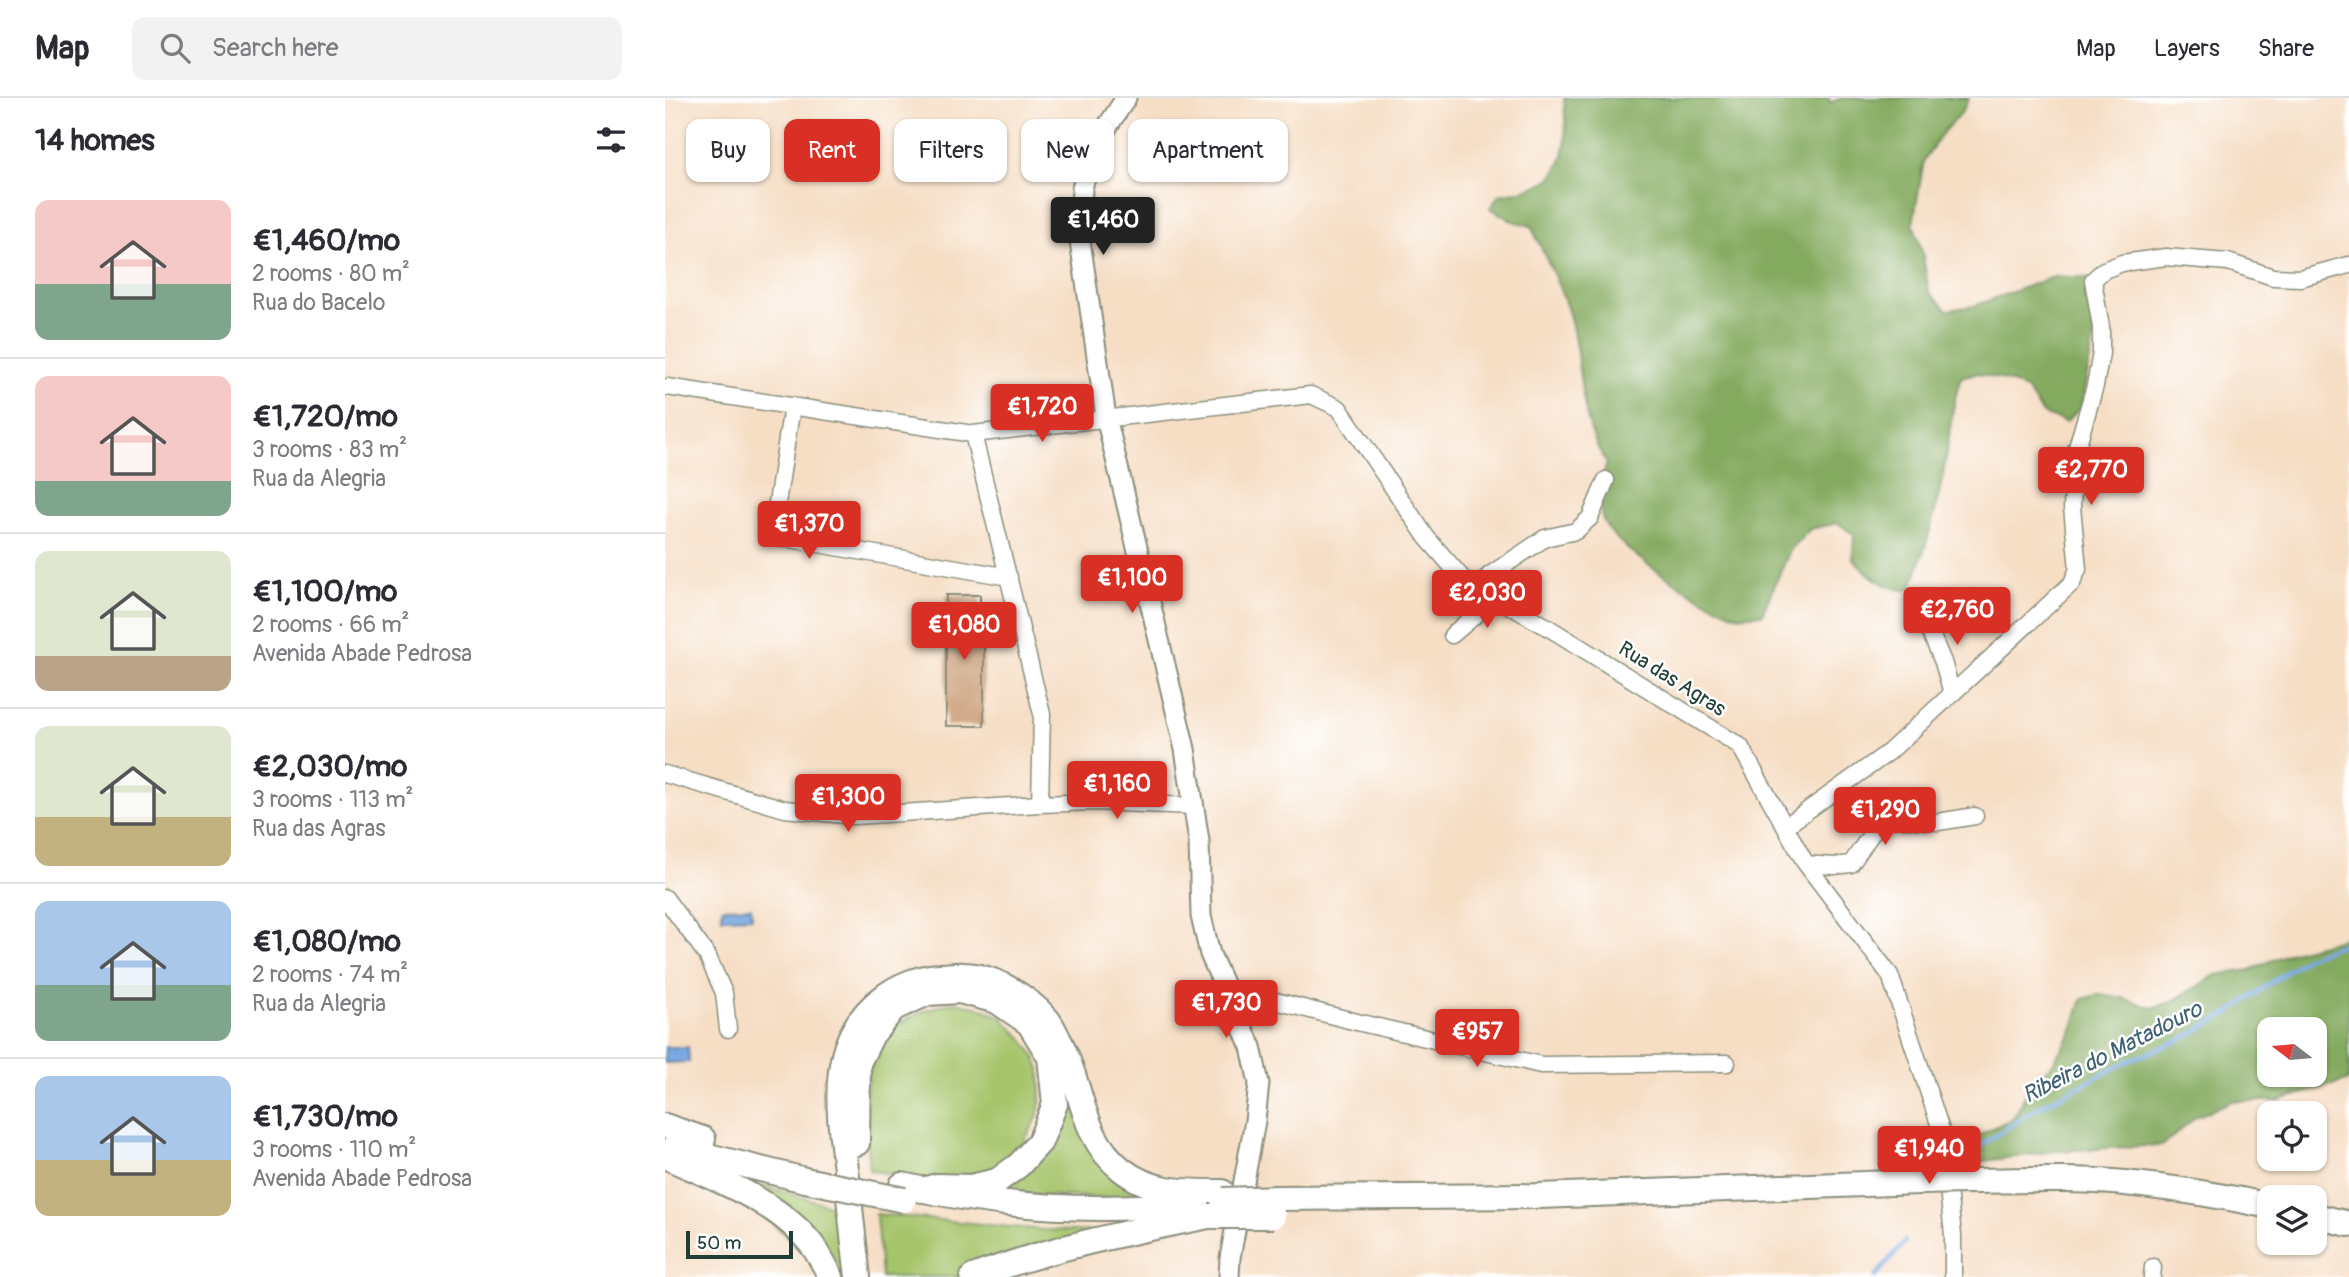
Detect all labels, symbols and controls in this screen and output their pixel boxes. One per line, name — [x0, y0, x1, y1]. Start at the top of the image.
search box — [132, 17, 622, 80]
text: Map — [35, 28, 90, 69]
icon: search — [156, 29, 194, 67]
text: Search here — [212, 32, 339, 64]
text: Map — [2076, 34, 2116, 63]
text: Layers — [2154, 34, 2220, 63]
text: Share — [2258, 34, 2314, 63]
chip: Buy — [686, 119, 770, 182]
chip: Rent — [784, 119, 880, 182]
chip: Filters — [894, 119, 1007, 182]
chip: New — [1021, 119, 1114, 182]
chip: Apartment — [1128, 119, 1288, 182]
icon: filters — [592, 121, 630, 159]
text: 14 homes — [35, 122, 155, 159]
pin: €1,460 — [1046, 198, 1160, 257]
text: €1,460 — [1067, 205, 1139, 234]
text: €1,460/mo — [252, 222, 400, 259]
icon: home — [91, 228, 175, 312]
text: 2 rooms · 80 m² — [252, 259, 410, 288]
text: Rua do Bacelo — [252, 288, 385, 317]
pin: €1,720 — [985, 384, 1099, 444]
text: €1,720 — [1007, 392, 1077, 421]
text: €1,720/mo — [252, 398, 398, 435]
icon: home — [91, 404, 175, 488]
text: 3 rooms · 83 m² — [252, 435, 407, 464]
pin: €2,770 — [2034, 448, 2148, 507]
text: €2,770 — [2054, 455, 2128, 484]
text: Rua da Alegria — [252, 464, 386, 493]
pin: €1,370 — [752, 502, 866, 561]
text: €1,370 — [774, 509, 844, 538]
pin: €1,100 — [1075, 556, 1189, 615]
text: €1,100 — [1097, 563, 1167, 592]
pin: €2,030 — [1430, 570, 1544, 630]
text: €1,100/mo — [252, 573, 397, 610]
text: €2,030 — [1448, 578, 1526, 607]
icon: home — [91, 579, 175, 663]
pin: €2,760 — [1900, 588, 2014, 647]
text: €2,760 — [1919, 595, 1995, 624]
pin: €1,080 — [907, 602, 1021, 662]
text: 2 rooms · 66 m² — [252, 610, 409, 639]
text: €1,080 — [927, 610, 1001, 639]
street label: Rua das Agras — [1613, 635, 1731, 723]
text: Avenida Abade Pedrosa — [252, 639, 472, 668]
text: €2,030/mo — [252, 748, 407, 785]
icon: home — [91, 754, 175, 838]
pin: €1,160 — [1060, 762, 1174, 821]
text: €1,160 — [1083, 769, 1151, 798]
pin: €1,300 — [791, 774, 905, 834]
text: €1,300 — [811, 782, 885, 811]
text: 3 rooms · 113 m² — [252, 785, 413, 814]
pin: €1,290 — [1828, 788, 1942, 847]
text: €1,290 — [1850, 795, 1920, 824]
text: Rua das Agras — [252, 814, 386, 843]
text: €1,080/mo — [252, 923, 401, 960]
icon: home — [91, 929, 175, 1013]
text: 2 rooms · 74 m² — [252, 960, 408, 989]
pin: €1,730 — [1169, 981, 1283, 1040]
text: €1,730 — [1191, 988, 1261, 1017]
text: Rua da Alegria — [252, 989, 386, 1018]
water label: Ribeira do Matadouro — [2017, 993, 2208, 1110]
pin: €957 — [1436, 1010, 1518, 1069]
text: €957 — [1451, 1017, 1503, 1046]
north arrow — [2257, 1017, 2327, 1087]
map controls — [2257, 1017, 2327, 1255]
text: €1,730/mo — [252, 1098, 398, 1135]
button: locate — [2257, 1101, 2327, 1171]
icon: home — [91, 1104, 175, 1188]
pin: €1,940 — [1872, 1126, 1986, 1186]
text: €1,940 — [1894, 1134, 1964, 1163]
text: 3 rooms · 110 m² — [252, 1135, 416, 1164]
text: Avenida Abade Pedrosa — [252, 1164, 472, 1193]
button: layers — [2257, 1185, 2327, 1255]
scale bar — [686, 1228, 793, 1260]
text: 50 m — [697, 1231, 741, 1255]

